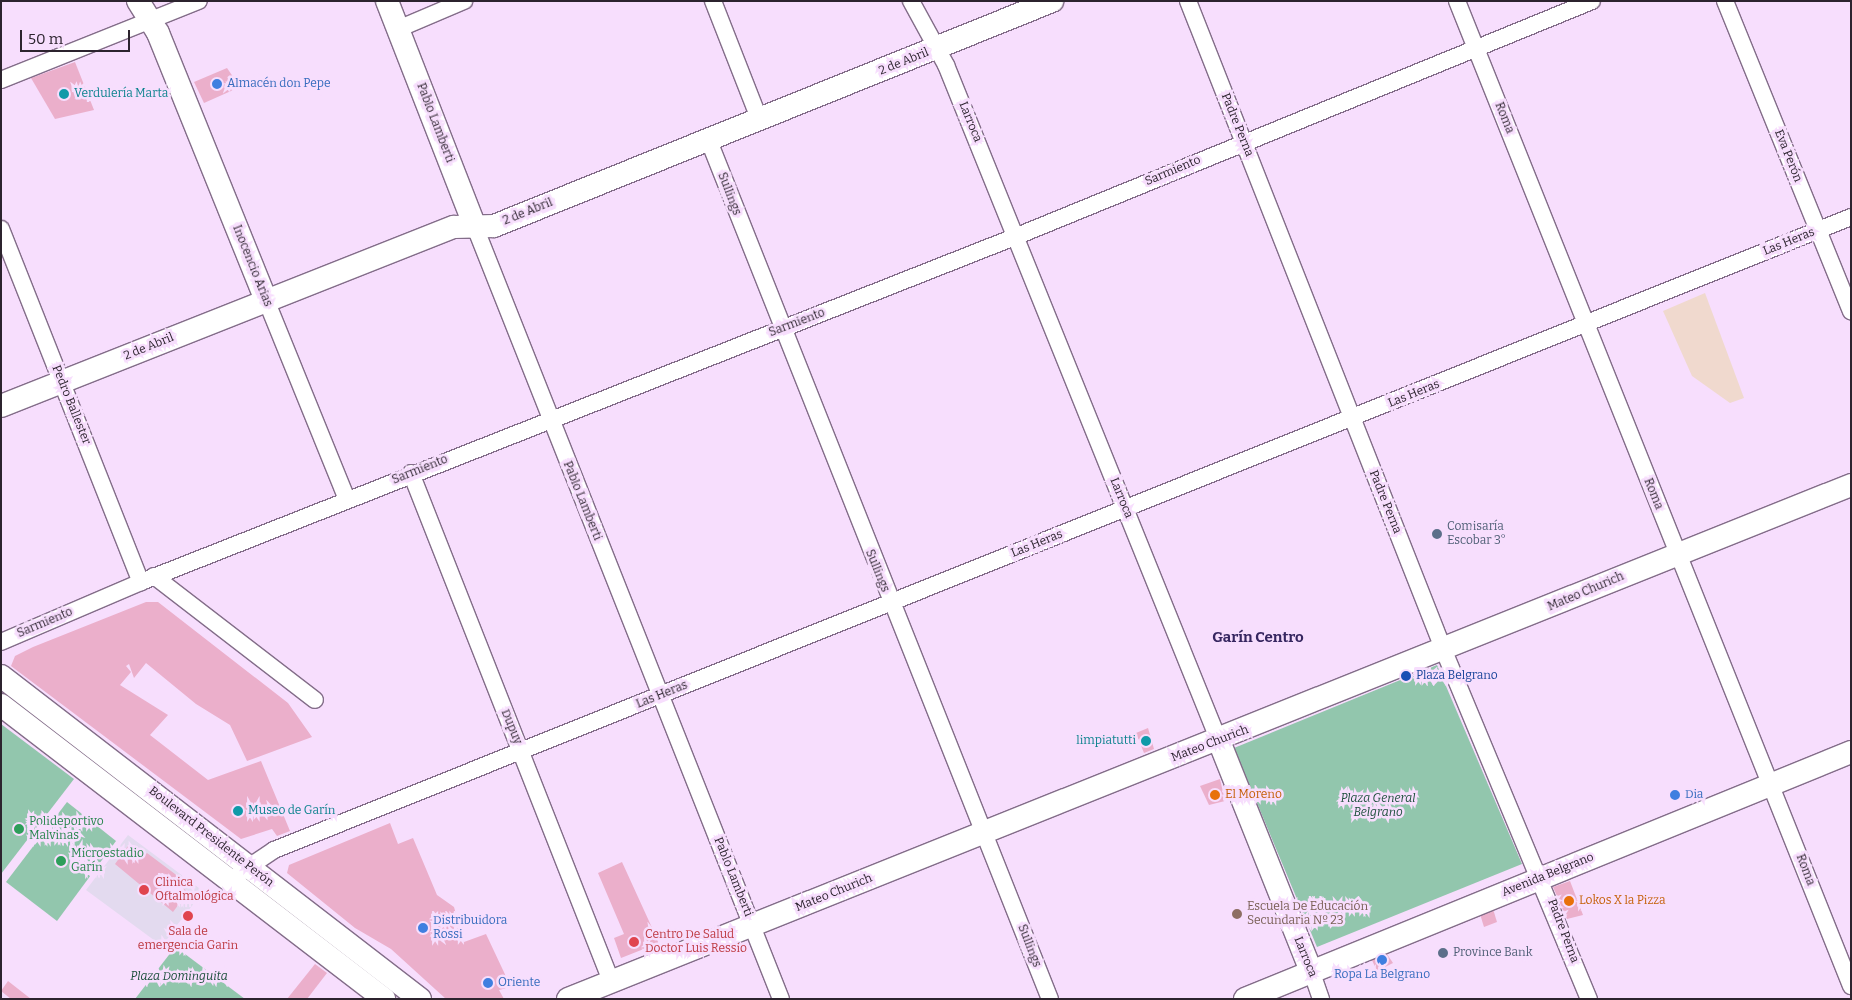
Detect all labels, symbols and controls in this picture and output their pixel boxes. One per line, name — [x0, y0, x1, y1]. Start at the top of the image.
scale bar — [22, 20, 132, 52]
text: 50 m — [28, 30, 63, 48]
street label: 2 de Abril — [877, 45, 931, 79]
place label: Almacén don Pepe — [227, 77, 331, 91]
marker: Almacén don Pepe — [211, 78, 223, 90]
street label: Pablo Lamberti — [413, 81, 457, 165]
place label: Verdulería Marta — [74, 87, 168, 101]
marker: Verdulería Marta — [58, 88, 70, 100]
street label: Padre Perna — [1218, 91, 1256, 159]
street label: Larroca — [955, 100, 985, 144]
street label: Roma — [1491, 100, 1517, 136]
street label: Eva Perón — [1771, 128, 1805, 184]
street label: Sarmiento — [1143, 153, 1203, 189]
street label: Sullings — [714, 170, 744, 218]
street label: 2 de Abril — [501, 195, 555, 229]
street label: Inocencio Arias — [229, 223, 275, 309]
street label: Las Heras — [1761, 225, 1817, 259]
street label: Sarmiento — [767, 306, 827, 340]
street label: 2 de Abril — [122, 330, 176, 364]
street label: Pedro Ballester — [49, 363, 93, 447]
street label: Las Heras — [1386, 377, 1442, 411]
street label: Sarmiento — [390, 452, 450, 488]
street label: Pablo Lamberti — [560, 459, 604, 543]
street label: Padre Perna — [1366, 468, 1404, 536]
street label: Larroca — [1106, 476, 1136, 520]
street label: Roma — [1640, 476, 1666, 512]
place label: Comisaría Escobar 3° — [1447, 520, 1506, 548]
street label: Las Heras — [1009, 527, 1065, 561]
marker: Comisaría Escobar 3° — [1431, 528, 1443, 540]
street label: Sullings — [862, 548, 892, 594]
street label: Mateo Churich — [1546, 569, 1626, 615]
street label: Sarmiento — [15, 605, 75, 641]
district label: Garín Centro — [1212, 629, 1304, 647]
place label: Plaza Belgrano — [1416, 669, 1498, 683]
marker: Plaza Belgrano — [1400, 670, 1412, 682]
street label: Las Heras — [634, 678, 690, 712]
street label: Dupuy — [497, 707, 525, 747]
street label: Mateo Churich — [1169, 723, 1251, 765]
place label: limpiatutti — [1076, 734, 1136, 748]
marker: limpiatutti — [1140, 735, 1152, 747]
street label: Boulevard Presidente Perón — [146, 784, 276, 890]
place label: El Moreno — [1225, 788, 1282, 802]
place label: Dia — [1685, 788, 1703, 802]
marker: El Moreno — [1209, 789, 1221, 801]
marker: Dia — [1669, 789, 1681, 801]
park label: Plaza General Belgrano — [1341, 792, 1415, 820]
place label: Museo de Garín — [248, 804, 335, 818]
marker: Museo de Garín — [232, 805, 244, 817]
place label: Polideportivo Malvinas — [29, 815, 104, 843]
marker: Polideportivo Malvinas — [13, 823, 25, 835]
street label: Pablo Lamberti — [711, 835, 755, 919]
place label: Microestadio Garín — [71, 847, 144, 875]
street label: Avenida Belgrano — [1500, 850, 1596, 900]
street label: Roma — [1792, 852, 1818, 888]
marker: Microestadio Garín — [55, 855, 67, 867]
street label: Mateo Churich — [794, 871, 874, 915]
place label: Clinica Oftalmológica — [155, 876, 234, 904]
marker: Clinica Oftalmológica — [137, 883, 151, 897]
place label: Lokos X la Pizza — [1579, 894, 1666, 908]
marker: Lokos X la Pizza — [1563, 895, 1575, 907]
street label: Padre Perna — [1544, 897, 1582, 965]
place label: Escuela De Educación Secundaria Nº 23 — [1247, 900, 1368, 928]
marker: Escuela De Educación Secundaria Nº 23 — [1231, 908, 1243, 920]
marker: Sala de emergencia Garin — [181, 909, 195, 923]
place label: Distribuidora Rossi — [433, 914, 507, 942]
marker: Distribuidora Rossi — [417, 922, 429, 934]
street label: Sullings — [1014, 922, 1044, 970]
place label: Sala de emergencia Garin — [138, 925, 238, 953]
place label: Centro De Salud Doctor Luis Ressio — [645, 928, 747, 956]
marker: Centro De Salud Doctor Luis Ressio — [627, 935, 641, 949]
street label: Larroca — [1290, 935, 1320, 979]
place label: Province Bank — [1453, 946, 1532, 960]
marker: Province Bank — [1437, 947, 1449, 959]
marker: Ropa La Belgrano — [1376, 954, 1388, 966]
place label: Ropa La Belgrano — [1334, 968, 1430, 982]
park label: Plaza Dominguita — [130, 970, 228, 984]
place label: Oriente — [498, 976, 540, 990]
marker: Oriente — [482, 977, 494, 989]

